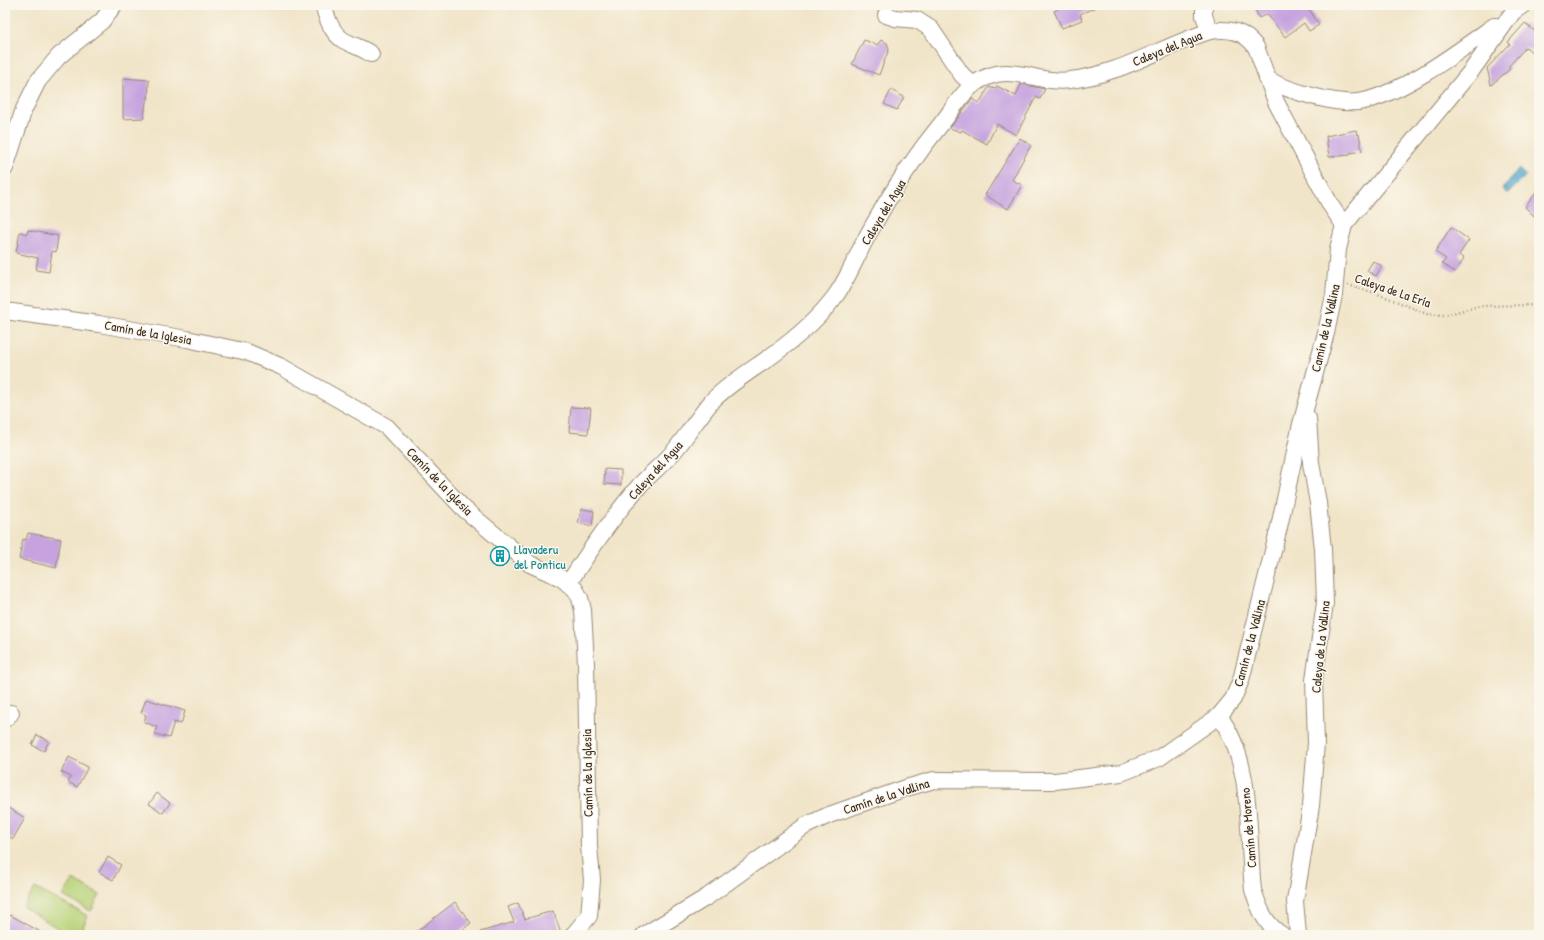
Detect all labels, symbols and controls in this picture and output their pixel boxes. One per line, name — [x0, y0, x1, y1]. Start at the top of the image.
street label: Caleya del Agua — [1130, 26, 1204, 70]
street label: Caleya del Agua — [856, 176, 910, 248]
street label: Caleya de La Ería — [1353, 269, 1433, 311]
street label: Camín de la Vallina — [1306, 282, 1344, 374]
street label: Camín de la Iglesia — [103, 315, 193, 349]
street label: Caleya del Agua — [624, 437, 686, 503]
street label: Camín de la Iglesia — [403, 443, 477, 519]
place label: Llavaderu del Ponticu — [514, 540, 566, 573]
building icon: Llavaderu del Ponticu — [489, 545, 511, 567]
street label: Camín de la Vallina — [1229, 597, 1269, 689]
street label: Caleya de La Vallina — [1306, 600, 1334, 694]
street label: Camín de la Iglesia — [577, 729, 597, 817]
street label: Camín de la Vallina — [841, 774, 931, 818]
street label: Camín de Moreno — [1236, 787, 1260, 869]

